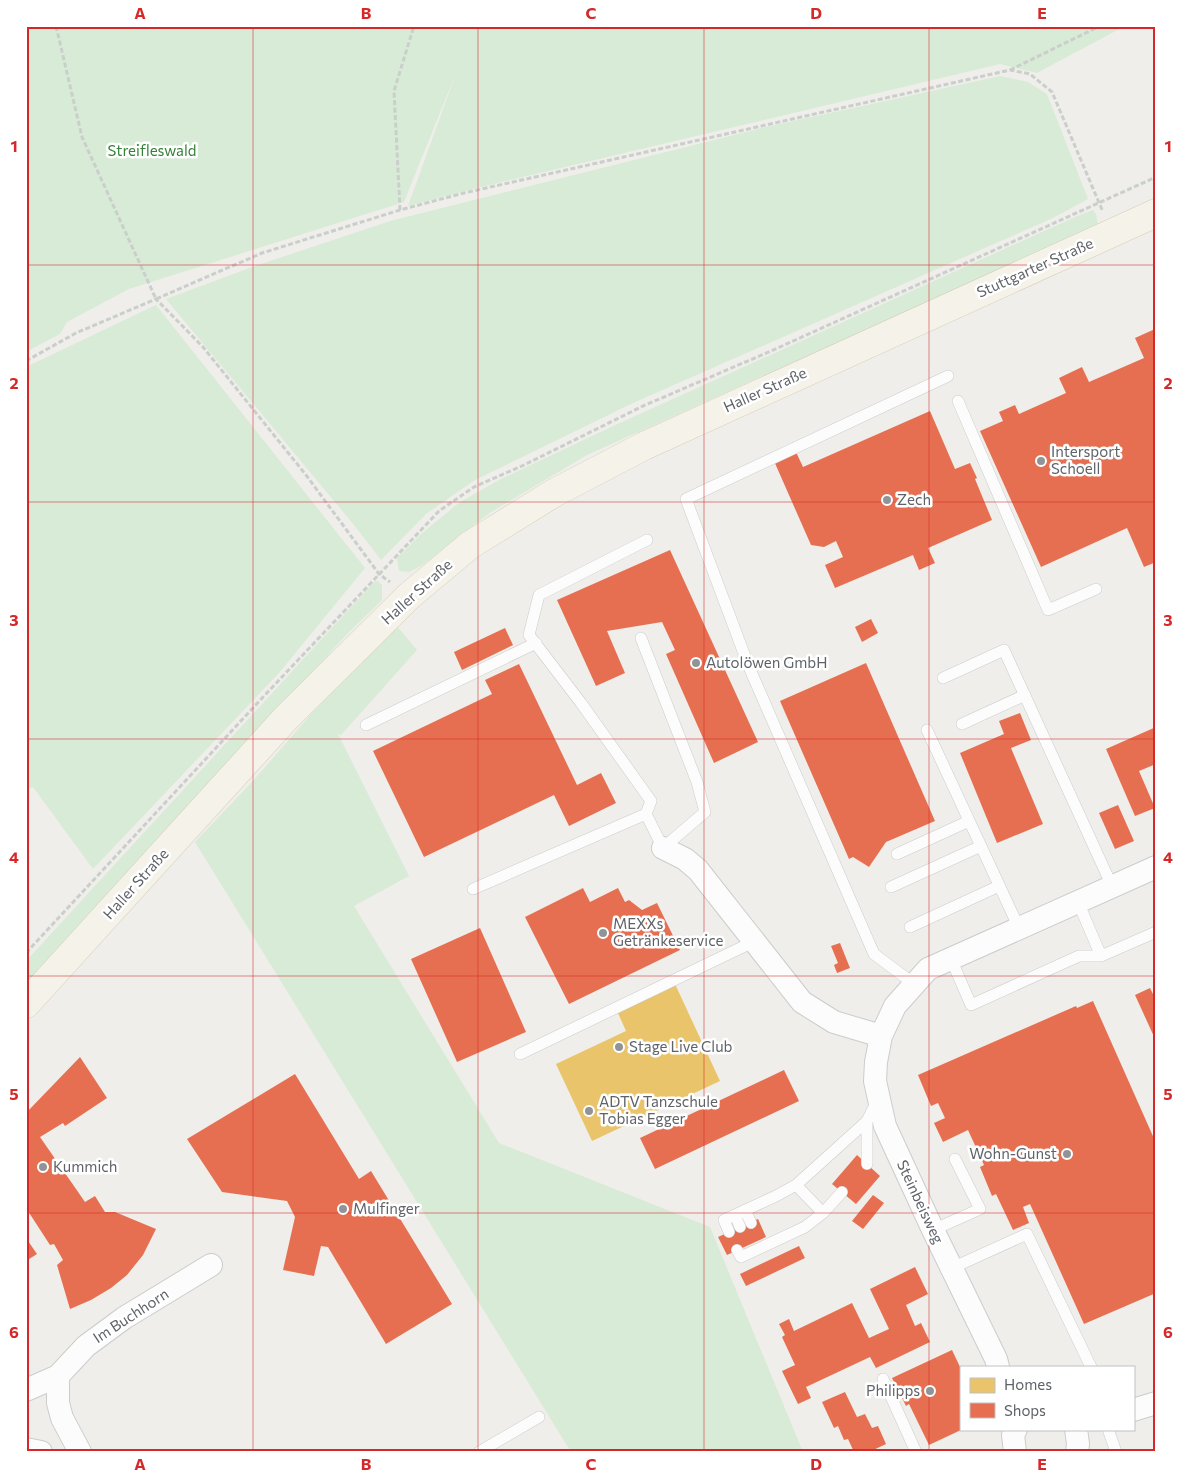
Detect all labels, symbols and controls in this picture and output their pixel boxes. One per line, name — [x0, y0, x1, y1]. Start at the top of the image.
text: A — [134, 3, 146, 22]
text: B — [361, 3, 372, 22]
text: C — [586, 3, 597, 22]
text: D — [810, 3, 822, 22]
text: E — [1037, 3, 1047, 22]
text: 1 — [10, 136, 18, 155]
text: 1 — [1164, 136, 1172, 155]
park label: Streifleswald — [108, 141, 196, 159]
street label: Stuttgarter Straße — [974, 233, 1096, 301]
street label: Haller Straße — [720, 363, 809, 415]
text: 2 — [9, 373, 19, 392]
text: 2 — [1163, 373, 1173, 392]
place label: Intersport Schoell — [1051, 442, 1120, 477]
marker: Intersport Schoell — [1035, 455, 1047, 467]
place label: Zech — [897, 490, 931, 508]
marker: Zech — [881, 494, 893, 506]
street label: Haller Straße — [377, 555, 455, 628]
text: 3 — [9, 610, 19, 629]
text: 3 — [1163, 610, 1173, 629]
place label: Autolöwen GmbH — [706, 653, 827, 671]
marker: Autolöwen GmbH — [690, 657, 702, 669]
street label: Haller Straße — [99, 844, 172, 922]
text: 4 — [9, 847, 19, 866]
text: 4 — [1163, 847, 1173, 866]
place label: MEXXs Getränkeservice — [613, 914, 724, 949]
marker: MEXXs Getränkeservice — [597, 927, 609, 939]
place label: Stage Live Club — [629, 1037, 733, 1055]
marker: Stage Live Club — [613, 1041, 625, 1053]
text: 5 — [9, 1084, 19, 1103]
text: 5 — [1163, 1084, 1173, 1103]
place label: ADTV Tanzschule Tobias Egger — [599, 1092, 718, 1127]
marker: ADTV Tanzschule Tobias Egger — [583, 1105, 595, 1117]
place label: Wohn-Gunst — [969, 1144, 1057, 1162]
marker: Wohn-Gunst — [1061, 1148, 1073, 1160]
place label: Kummich — [53, 1157, 117, 1175]
street label: Steinbeisweg — [894, 1157, 948, 1246]
marker: Kummich — [37, 1161, 49, 1173]
place label: Mulfinger — [353, 1199, 420, 1217]
marker: Mulfinger — [337, 1203, 349, 1215]
street label: Im Buchhorn — [89, 1284, 172, 1346]
text: 6 — [9, 1322, 19, 1341]
text: 6 — [1163, 1322, 1173, 1341]
legend — [960, 1366, 1134, 1430]
text: Homes — [1004, 1375, 1052, 1393]
place label: Philipps — [866, 1381, 920, 1399]
marker: Philipps — [924, 1385, 936, 1397]
text: Shops — [1004, 1401, 1046, 1419]
text: A — [134, 1454, 146, 1473]
text: B — [361, 1454, 372, 1473]
text: C — [586, 1454, 597, 1473]
text: D — [810, 1454, 822, 1473]
text: E — [1037, 1454, 1047, 1473]

